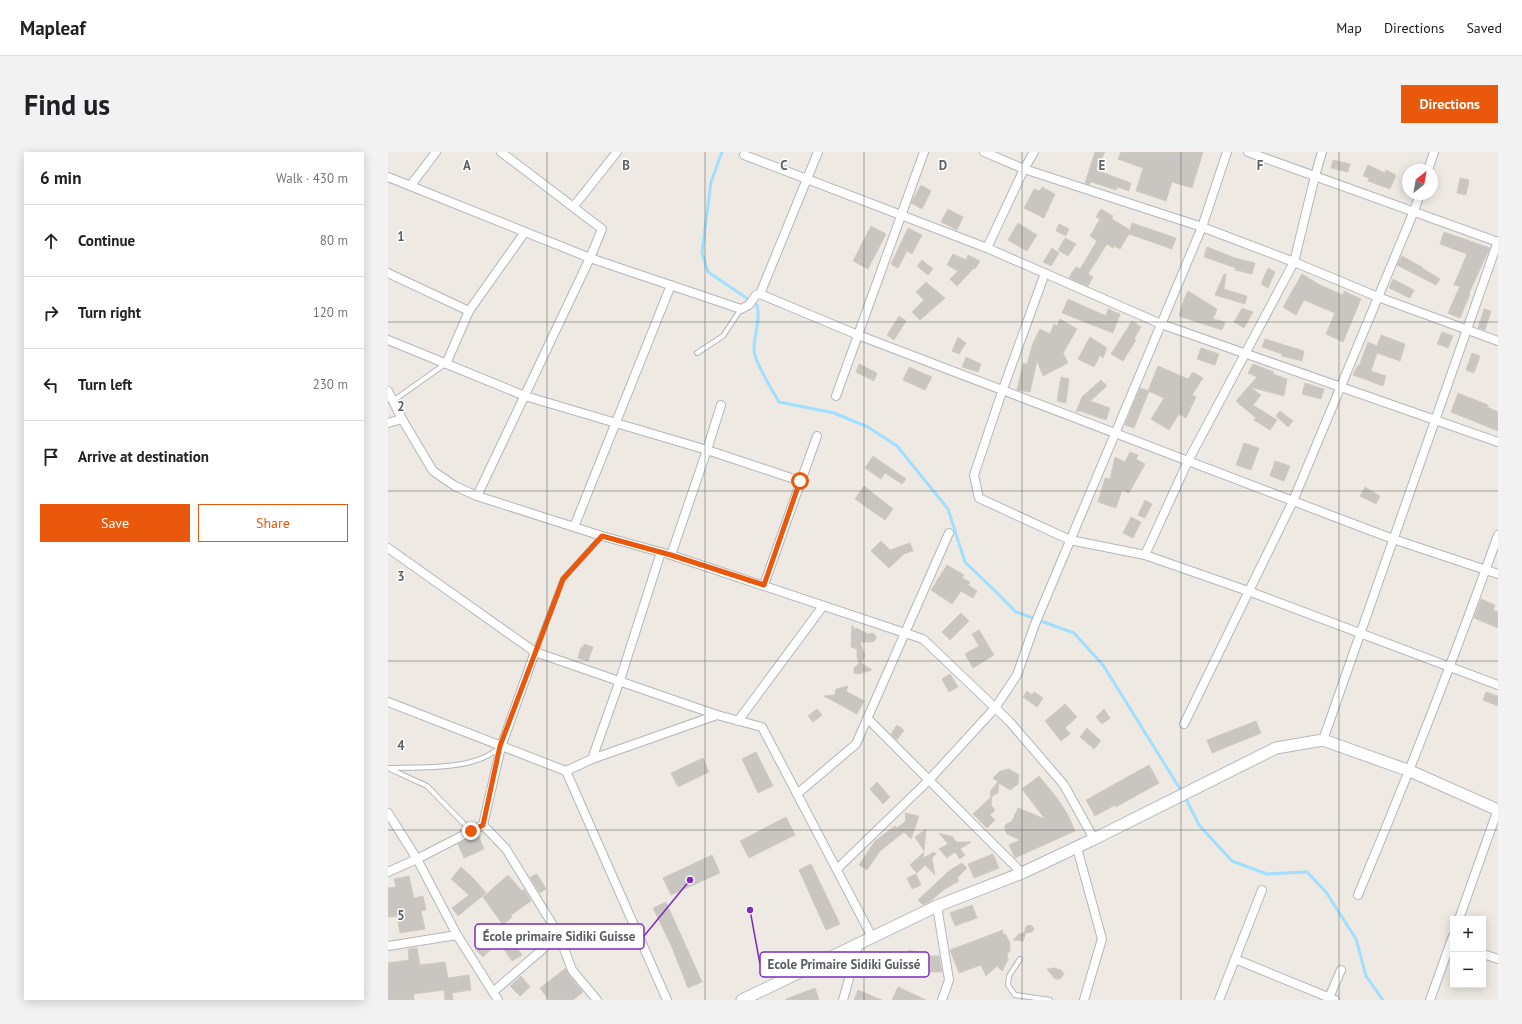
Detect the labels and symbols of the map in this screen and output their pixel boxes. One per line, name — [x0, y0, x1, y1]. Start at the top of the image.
text: A — [463, 157, 471, 174]
text: B — [622, 157, 630, 174]
text: C — [780, 157, 788, 174]
text: D — [939, 157, 947, 174]
text: E — [1099, 157, 1106, 174]
text: F — [1257, 157, 1264, 174]
north arrow — [1402, 164, 1438, 200]
text: 1 — [397, 228, 405, 245]
text: 2 — [397, 398, 405, 415]
route start — [791, 472, 809, 490]
text: 3 — [397, 568, 405, 585]
text: 4 — [397, 737, 405, 754]
route end — [462, 822, 480, 840]
text: 5 — [397, 907, 405, 924]
callout: École primaire Sidiki Guisse — [475, 924, 644, 949]
text: École primaire Sidiki Guisse — [483, 928, 636, 945]
callout: Ecole Primaire Sidiki Guissé — [760, 952, 929, 977]
text: Ecole Primaire Sidiki Guissé — [768, 956, 921, 973]

